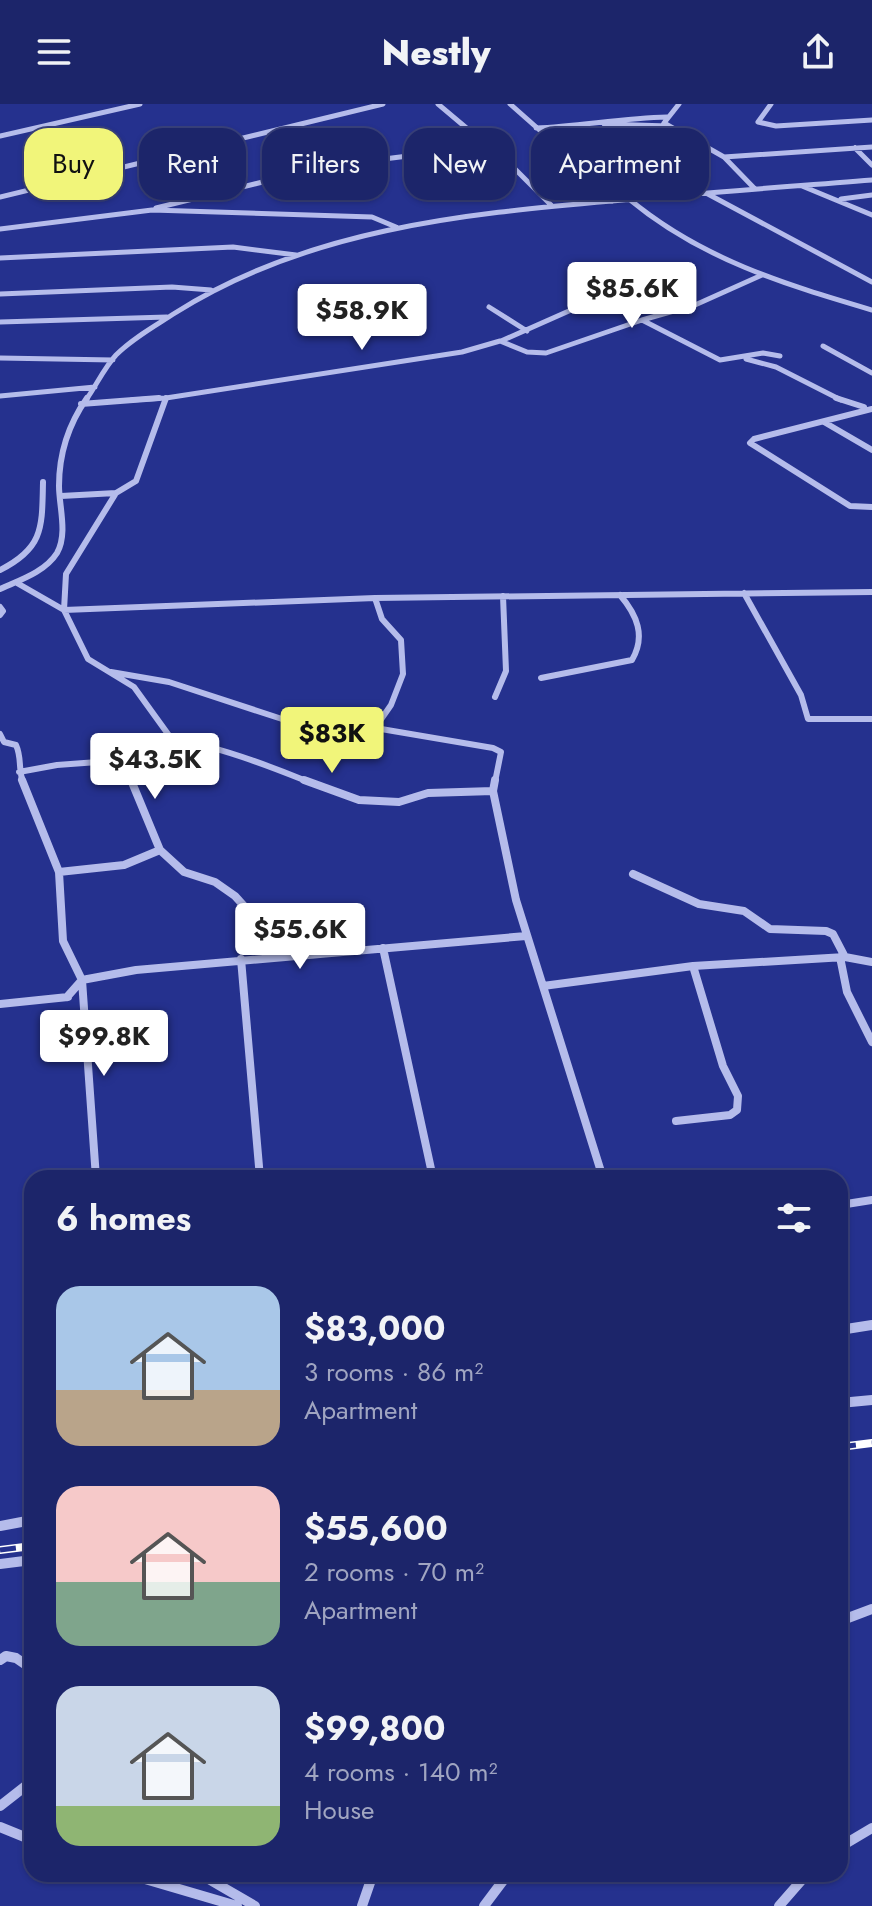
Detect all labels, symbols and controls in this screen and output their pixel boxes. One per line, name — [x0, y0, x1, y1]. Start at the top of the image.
text: Nestly — [381, 26, 491, 78]
icon: menu — [32, 30, 76, 74]
icon: share — [796, 30, 840, 74]
chip: Buy — [24, 128, 123, 200]
chip: Rent — [139, 128, 246, 200]
chip: Filters — [262, 128, 388, 200]
chip: New — [404, 128, 515, 200]
chip: Apartment — [531, 128, 709, 200]
pin: $85.6K — [567, 262, 697, 330]
text: $85.6K — [585, 269, 679, 307]
pin: $58.9K — [297, 284, 427, 352]
text: $58.9K — [316, 291, 408, 329]
pin: $83K — [285, 707, 379, 775]
text: $83K — [299, 714, 365, 752]
pin: $43.5K — [90, 733, 220, 801]
text: $43.5K — [108, 740, 202, 778]
pin: $55.6K — [235, 903, 365, 971]
text: $55.6K — [253, 910, 347, 948]
pin: $99.8K — [39, 1010, 169, 1078]
text: $99.8K — [58, 1017, 150, 1055]
text: 6 homes — [56, 1194, 191, 1243]
icon: filters — [772, 1196, 816, 1240]
text: $83,000 — [304, 1304, 446, 1353]
icon: home — [120, 1318, 216, 1414]
text: 3 rooms · 86 m² — [304, 1353, 483, 1391]
text: Apartment — [304, 1391, 417, 1429]
text: $55,600 — [304, 1504, 448, 1553]
icon: home — [120, 1518, 216, 1614]
text: 2 rooms · 70 m² — [304, 1553, 484, 1591]
text: Apartment — [304, 1591, 417, 1629]
text: $99,800 — [304, 1704, 446, 1753]
icon: home — [120, 1718, 216, 1814]
text: 4 rooms · 140 m² — [304, 1753, 498, 1791]
text: House — [304, 1791, 374, 1829]

